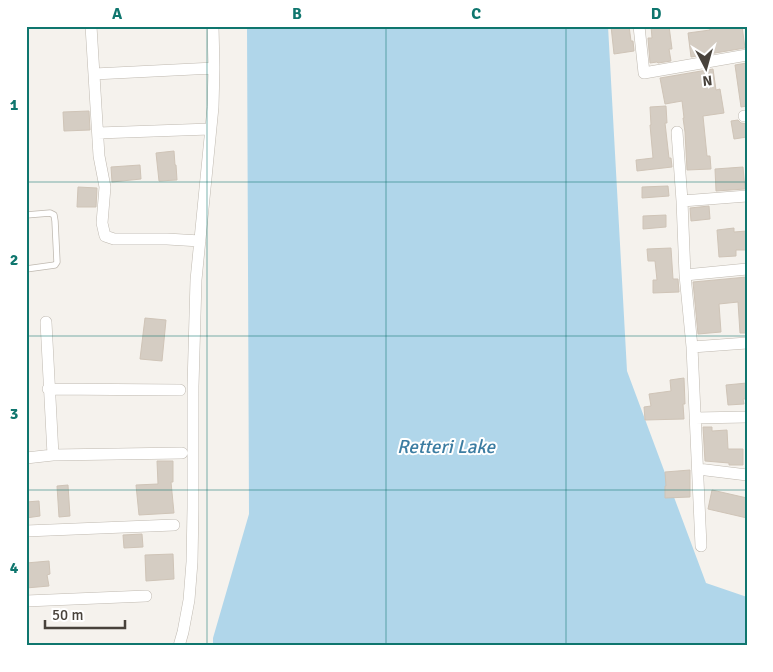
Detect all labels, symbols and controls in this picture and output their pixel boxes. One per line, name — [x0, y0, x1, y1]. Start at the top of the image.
text: A — [112, 4, 123, 24]
text: B — [292, 4, 302, 24]
text: C — [471, 4, 481, 24]
text: D — [651, 4, 662, 24]
north arrow — [680, 42, 730, 92]
text: N — [702, 71, 713, 89]
text: 1 — [10, 95, 19, 115]
text: 2 — [10, 250, 18, 270]
text: 3 — [10, 404, 18, 424]
water label: Retteri Lake — [397, 435, 496, 459]
text: 4 — [10, 558, 19, 578]
scale bar — [45, 597, 125, 629]
text: 50 m — [52, 606, 83, 624]

